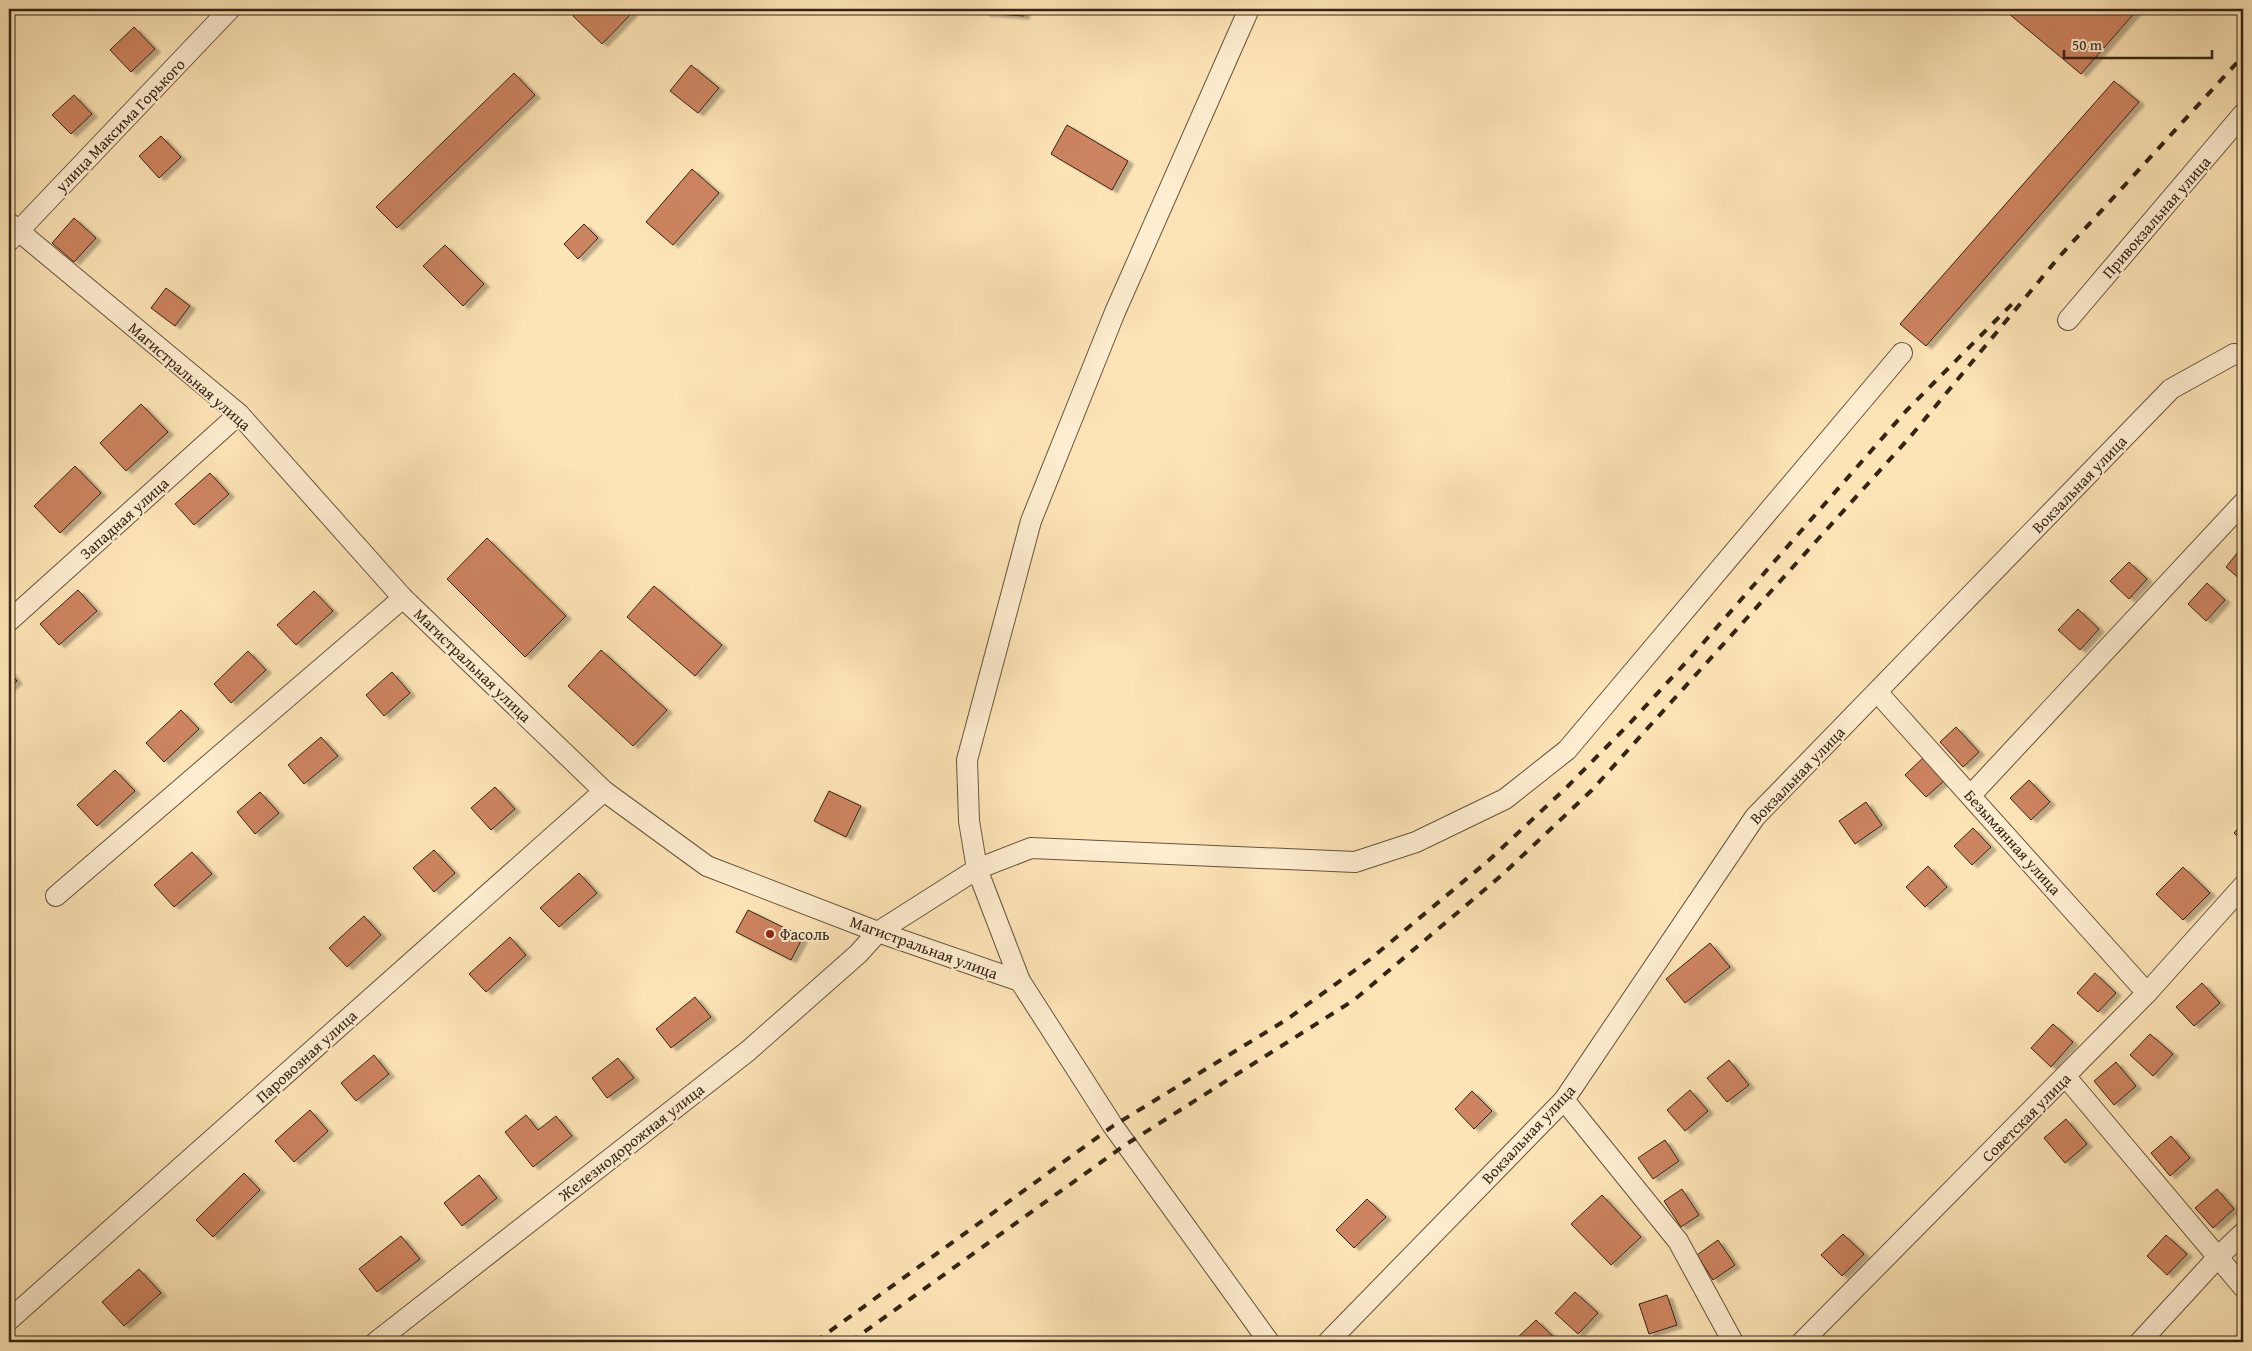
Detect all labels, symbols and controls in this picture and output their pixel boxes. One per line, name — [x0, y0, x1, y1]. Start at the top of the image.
scale bar — [2064, 28, 2212, 60]
text: 50 m — [2072, 34, 2103, 55]
street label: улица Максима Горького — [49, 53, 190, 198]
street label: Привокзальная улица — [2096, 150, 2216, 284]
street label: Магистральная улица — [123, 316, 257, 436]
street label: Вокзальная улица — [2026, 429, 2132, 538]
street label: Западная улица — [74, 471, 174, 565]
street label: Магистральная улица — [409, 602, 538, 728]
street label: Вокзальная улица — [1744, 720, 1850, 829]
street label: Безымянная улица — [1959, 784, 2067, 901]
street label: Магистральная улица — [847, 909, 1002, 985]
place label: Фасоль — [780, 922, 830, 946]
marker: Фасоль — [764, 928, 776, 940]
street label: Паровозная улица — [250, 1004, 362, 1108]
street label: Советская улица — [1976, 1067, 2076, 1167]
street label: Железнодорожная улица — [552, 1077, 709, 1207]
street label: Вокзальная улица — [1475, 1079, 1581, 1189]

